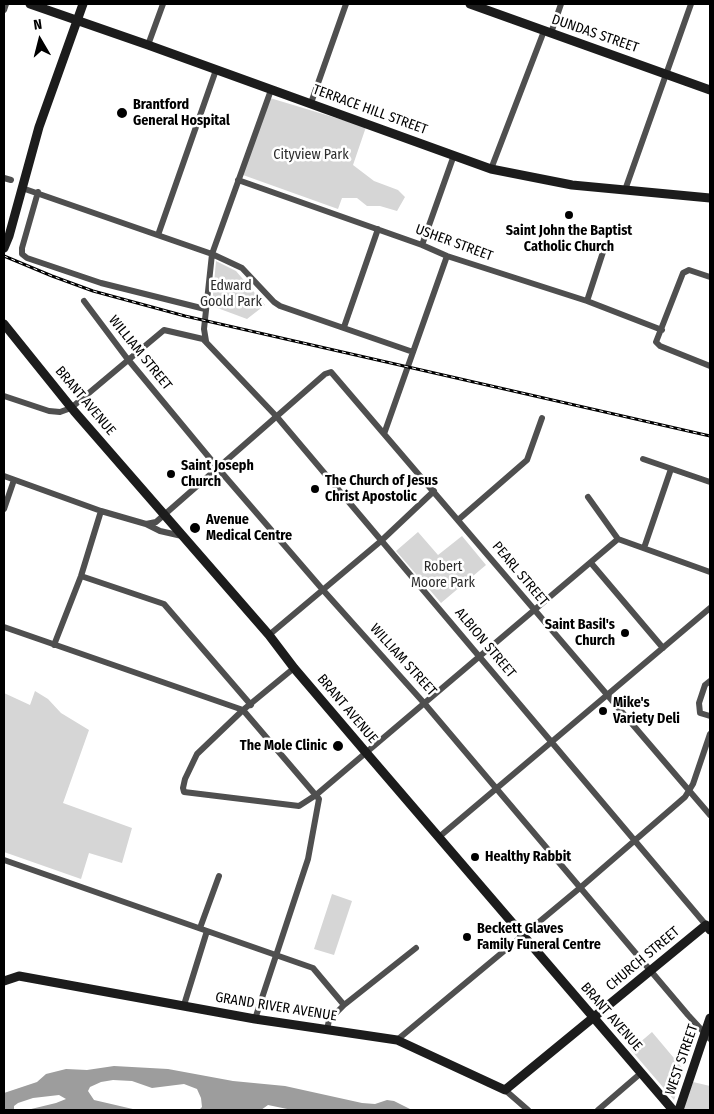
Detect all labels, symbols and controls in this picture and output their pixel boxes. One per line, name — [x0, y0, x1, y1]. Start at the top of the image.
street label: DUNDAS STREET — [549, 11, 641, 57]
north arrow — [15, 15, 65, 65]
text: N — [32, 16, 43, 34]
street label: TERRACE HILL STREET — [310, 81, 430, 139]
place label: Brantford General Hospital — [133, 97, 230, 130]
marker: Brantford General Hospital — [115, 106, 129, 120]
park label: Cityview Park — [273, 147, 349, 163]
marker: Saint John the Baptist Catholic Church — [563, 209, 575, 221]
street label: USHER STREET — [413, 221, 495, 265]
place label: Saint John the Baptist Catholic Church — [506, 223, 632, 256]
park label: Edward Goold Park — [200, 278, 262, 310]
street label: WILLIAM STREET — [105, 312, 175, 394]
street label: BRANT AVENUE — [51, 363, 119, 439]
place label: Saint Joseph Church — [181, 458, 254, 491]
marker: Saint Joseph Church — [165, 468, 177, 480]
place label: The Church of Jesus Christ Apostolic — [325, 473, 438, 506]
marker: The Church of Jesus Christ Apostolic — [309, 483, 321, 495]
place label: Avenue Medical Centre — [206, 512, 292, 544]
marker: Avenue Medical Centre — [188, 521, 202, 535]
street label: PEARL STREET — [488, 538, 552, 610]
park label: Robert Moore Park — [411, 559, 475, 592]
street label: ALBION STREET — [451, 605, 519, 681]
place label: Saint Basil's Church — [545, 617, 615, 650]
street label: WILLIAM STREET — [366, 620, 440, 700]
marker: Saint Basil's Church — [619, 627, 631, 639]
street label: BRANT AVENUE — [313, 671, 381, 747]
place label: Mike's Variety Deli — [613, 695, 680, 728]
marker: Mike's Variety Deli — [597, 705, 609, 717]
place label: The Mole Clinic — [240, 738, 327, 754]
marker: The Mole Clinic — [331, 739, 345, 753]
place label: Healthy Rabbit — [485, 849, 571, 865]
marker: Healthy Rabbit — [469, 851, 481, 863]
place label: Beckett Glaves Family Funeral Centre — [477, 921, 601, 954]
street label: CHURCH STREET — [603, 923, 683, 995]
marker: Beckett Glaves Family Funeral Centre — [461, 931, 473, 943]
street label: BRANT AVENUE — [577, 979, 645, 1055]
street label: GRAND RIVER AVENUE — [214, 989, 338, 1025]
street label: WEST STREET — [662, 1022, 702, 1098]

